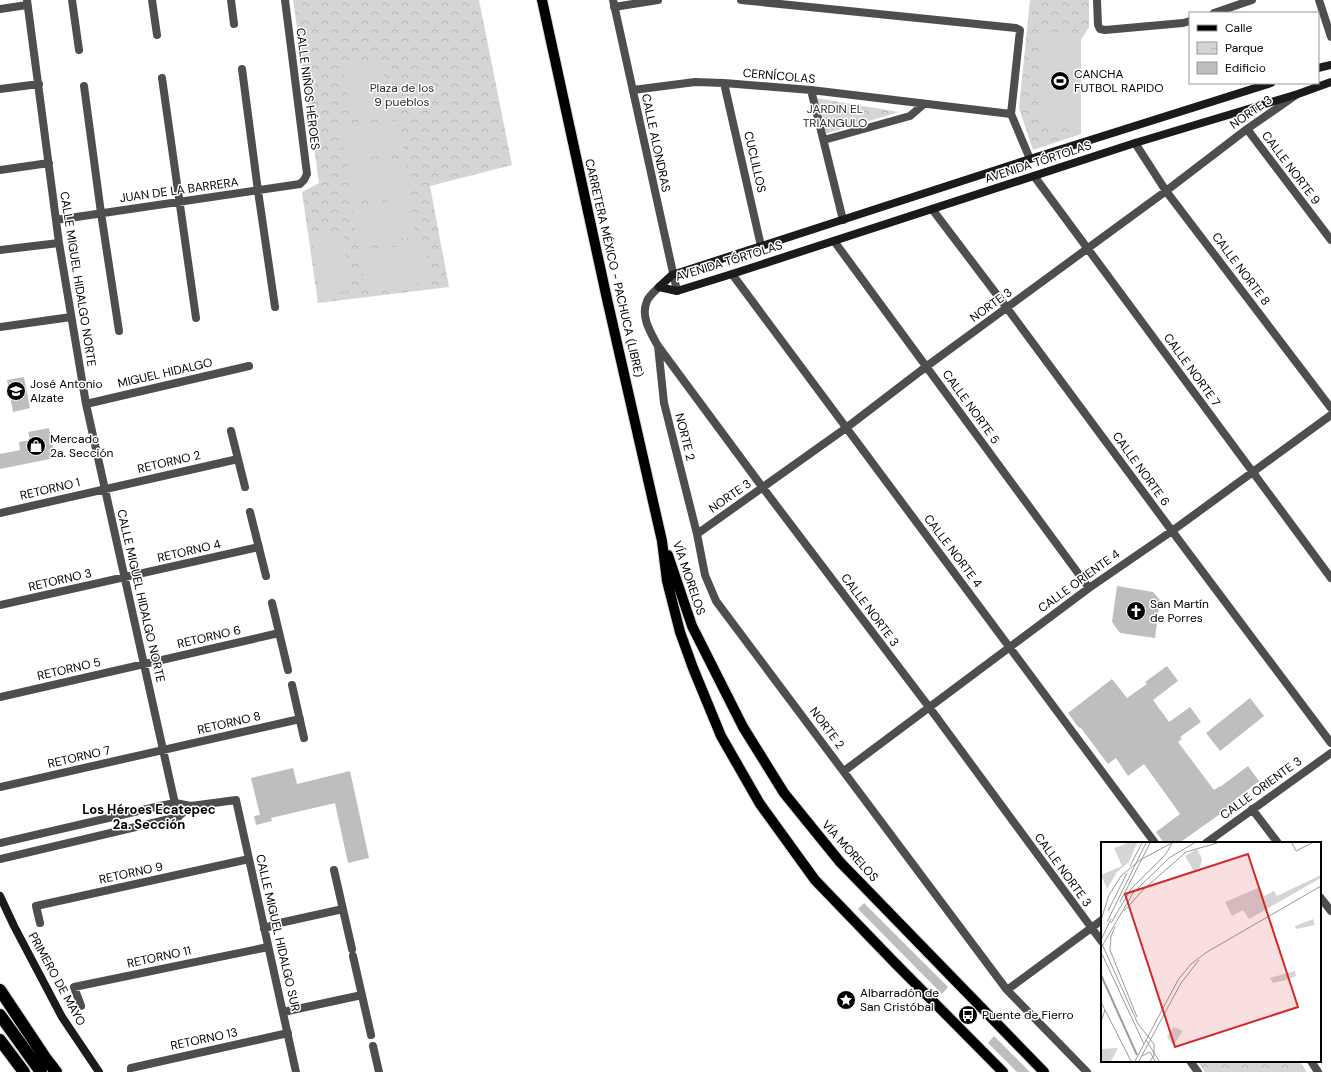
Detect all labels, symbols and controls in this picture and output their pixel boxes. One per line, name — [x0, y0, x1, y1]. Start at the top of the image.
legend — [1189, 12, 1319, 84]
text: Calle — [1225, 20, 1252, 36]
street label: CALLE NIÑOS HÉROES — [293, 27, 323, 151]
text: Parque — [1225, 40, 1264, 56]
text: Edificio — [1225, 60, 1266, 76]
street label: CERNÍCOLAS — [742, 65, 816, 87]
place label: CANCHA FUTBOL RAPIDO — [1074, 66, 1163, 96]
sports icon: CANCHA FUTBOL RAPIDO — [1049, 70, 1071, 92]
park label: Plaza de los 9 pueblos — [370, 80, 434, 110]
street label: CALLE ALONDRAS — [638, 92, 674, 194]
street label: NORTE 3 — [1227, 92, 1275, 132]
park label: JARDIN EL TRIANGULO — [803, 101, 867, 131]
street label: CALLE NORTE 9 — [1258, 128, 1324, 208]
street label: CUCLILLOS — [740, 130, 770, 194]
street label: AVENIDA TÓRTOLAS — [983, 137, 1093, 187]
street label: CARRETERA MÉXICO - PACHUCA (LIBRE) — [581, 157, 647, 379]
street label: JUAN DE LA BARRERA — [119, 174, 239, 206]
street label: CALLE MIGUEL HIDALGO NORTE — [56, 190, 100, 368]
street label: CALLE NORTE 8 — [1208, 229, 1274, 309]
street label: AVENIDA TÓRTOLAS — [674, 237, 784, 285]
street label: NORTE 3 — [967, 284, 1015, 326]
street label: CALLE NORTE 7 — [1160, 330, 1224, 410]
street label: MIGUEL HIDALGO — [116, 354, 214, 392]
street label: CALLE NORTE 5 — [939, 367, 1003, 447]
place label: José Antonio Alzate — [30, 376, 103, 406]
school or university icon: José Antonio Alzate — [5, 380, 27, 402]
street label: NORTE 2 — [671, 412, 699, 462]
street label: CALLE NORTE 6 — [1109, 429, 1173, 509]
place label: Mercado 2a. Sección — [50, 431, 114, 461]
shop icon: Mercado 2a. Sección — [25, 435, 47, 457]
street label: RETORNO 2 — [136, 447, 202, 477]
street label: RETORNO 1 — [18, 474, 82, 504]
street label: NORTE 3 — [706, 476, 754, 516]
street label: CALLE MIGUEL HIDALGO NORTE — [113, 508, 169, 684]
street label: CALLE NORTE 4 — [920, 511, 986, 591]
street label: RETORNO 4 — [156, 536, 222, 566]
street label: VÍA MORELOS — [669, 539, 709, 617]
street label: CALLE ORIENTE 4 — [1035, 546, 1123, 616]
street label: RETORNO 3 — [27, 565, 93, 595]
street label: CALLE NORTE 3 — [837, 570, 903, 650]
place label: San Martín de Porres — [1150, 596, 1209, 626]
church icon: San Martín de Porres — [1125, 600, 1147, 622]
street label: RETORNO 6 — [176, 622, 242, 652]
street label: RETORNO 5 — [36, 654, 102, 684]
street label: NORTE 2 — [806, 704, 848, 752]
street label: RETORNO 8 — [196, 708, 262, 738]
street label: RETORNO 7 — [46, 742, 112, 772]
street label: CALLE ORIENTE 3 — [1217, 753, 1305, 823]
district label: Los Héroes Ecatepec 2a. Sección — [82, 801, 216, 833]
street label: VÍA MORELOS — [818, 817, 882, 885]
street label: CALLE NORTE 3 — [1031, 830, 1095, 910]
inset map — [1101, 842, 1321, 1062]
street label: CALLE MIGUEL HIDALGO SUR — [252, 853, 304, 1013]
street label: RETORNO 9 — [98, 858, 164, 888]
street label: PRIMERO DE MAYO — [25, 929, 89, 1029]
street label: RETORNO 11 — [126, 942, 192, 972]
place label: Albarradón de San Cristóbal — [860, 985, 939, 1015]
place icon: Albarradón de San Cristóbal — [835, 989, 857, 1011]
bus stop icon: Puente de Fierro — [957, 1004, 979, 1026]
place label: Puente de Fierro — [982, 1007, 1074, 1023]
street label: RETORNO 13 — [169, 1024, 239, 1054]

